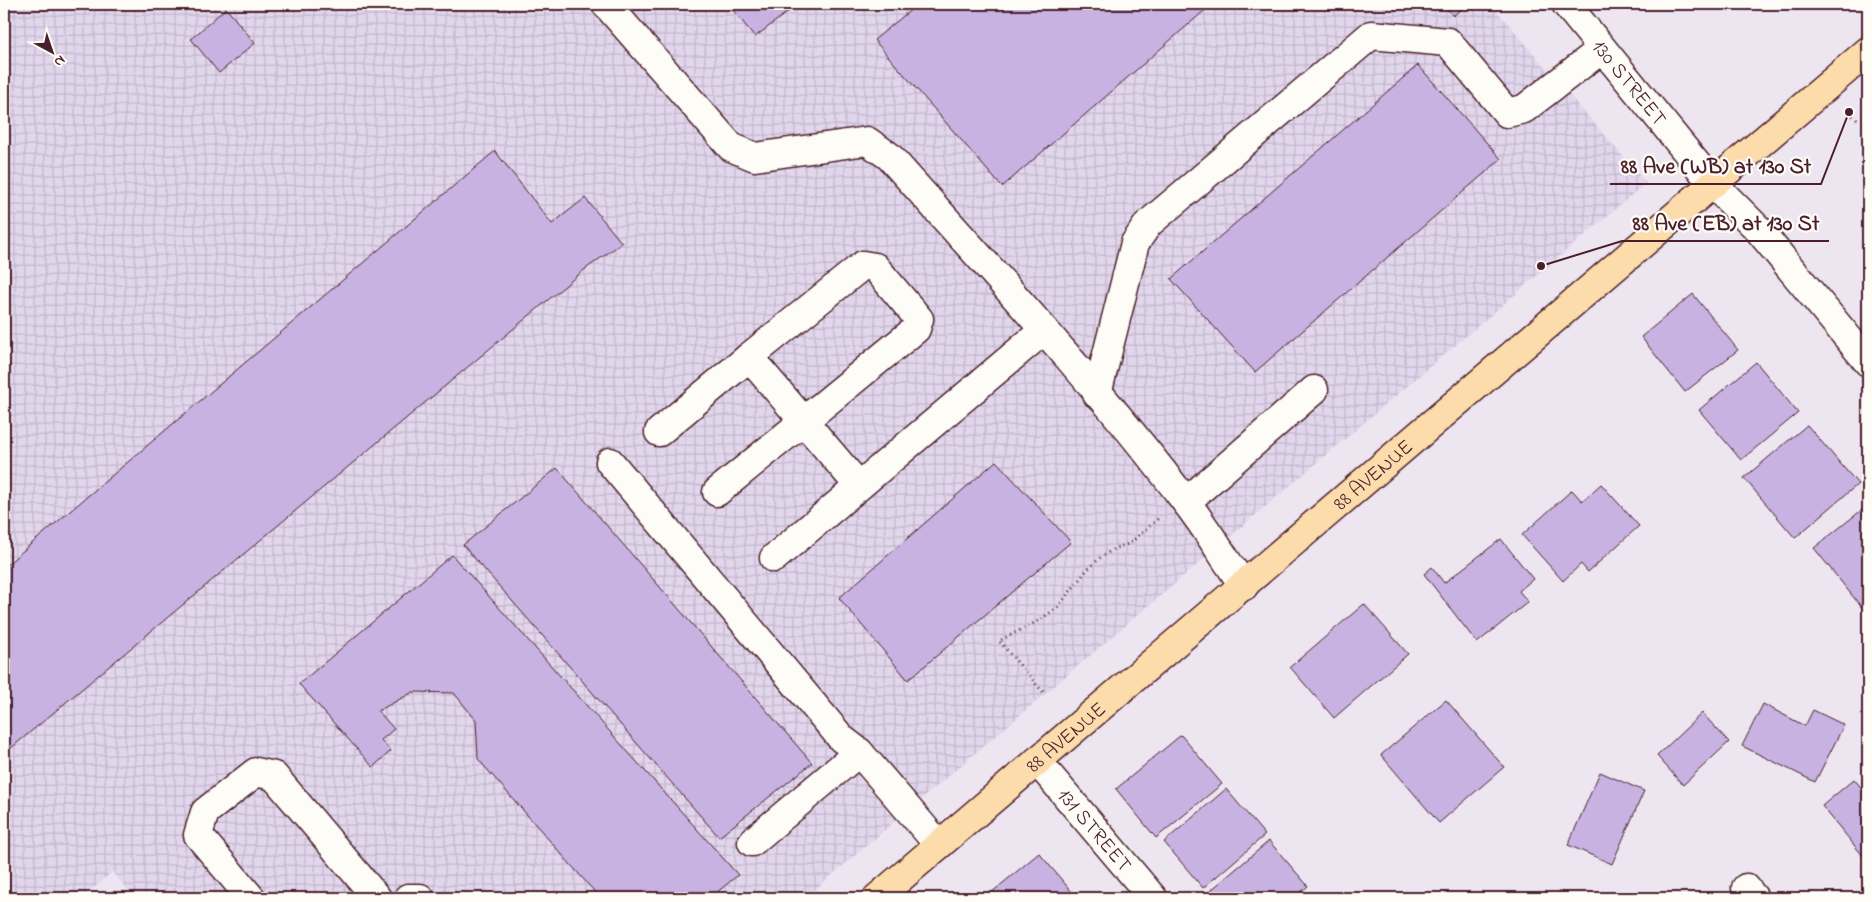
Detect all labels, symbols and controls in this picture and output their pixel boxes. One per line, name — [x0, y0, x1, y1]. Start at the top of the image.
north arrow — [28, 28, 78, 78]
street label: 130 STREET — [1584, 34, 1673, 133]
text: N — [49, 50, 70, 72]
callout: 88 Ave (WB) at 130 St — [1610, 147, 1821, 184]
text: 88 Ave (WB) at 130 St — [1620, 152, 1812, 184]
callout: 88 Ave (EB) at 130 St — [1622, 204, 1829, 241]
text: 88 Ave (EB) at 130 St — [1632, 209, 1820, 241]
street label: 88 AVENUE — [1327, 433, 1420, 519]
street label: 88 AVENUE — [1020, 696, 1113, 781]
street label: 131 STREET — [1049, 782, 1138, 880]

